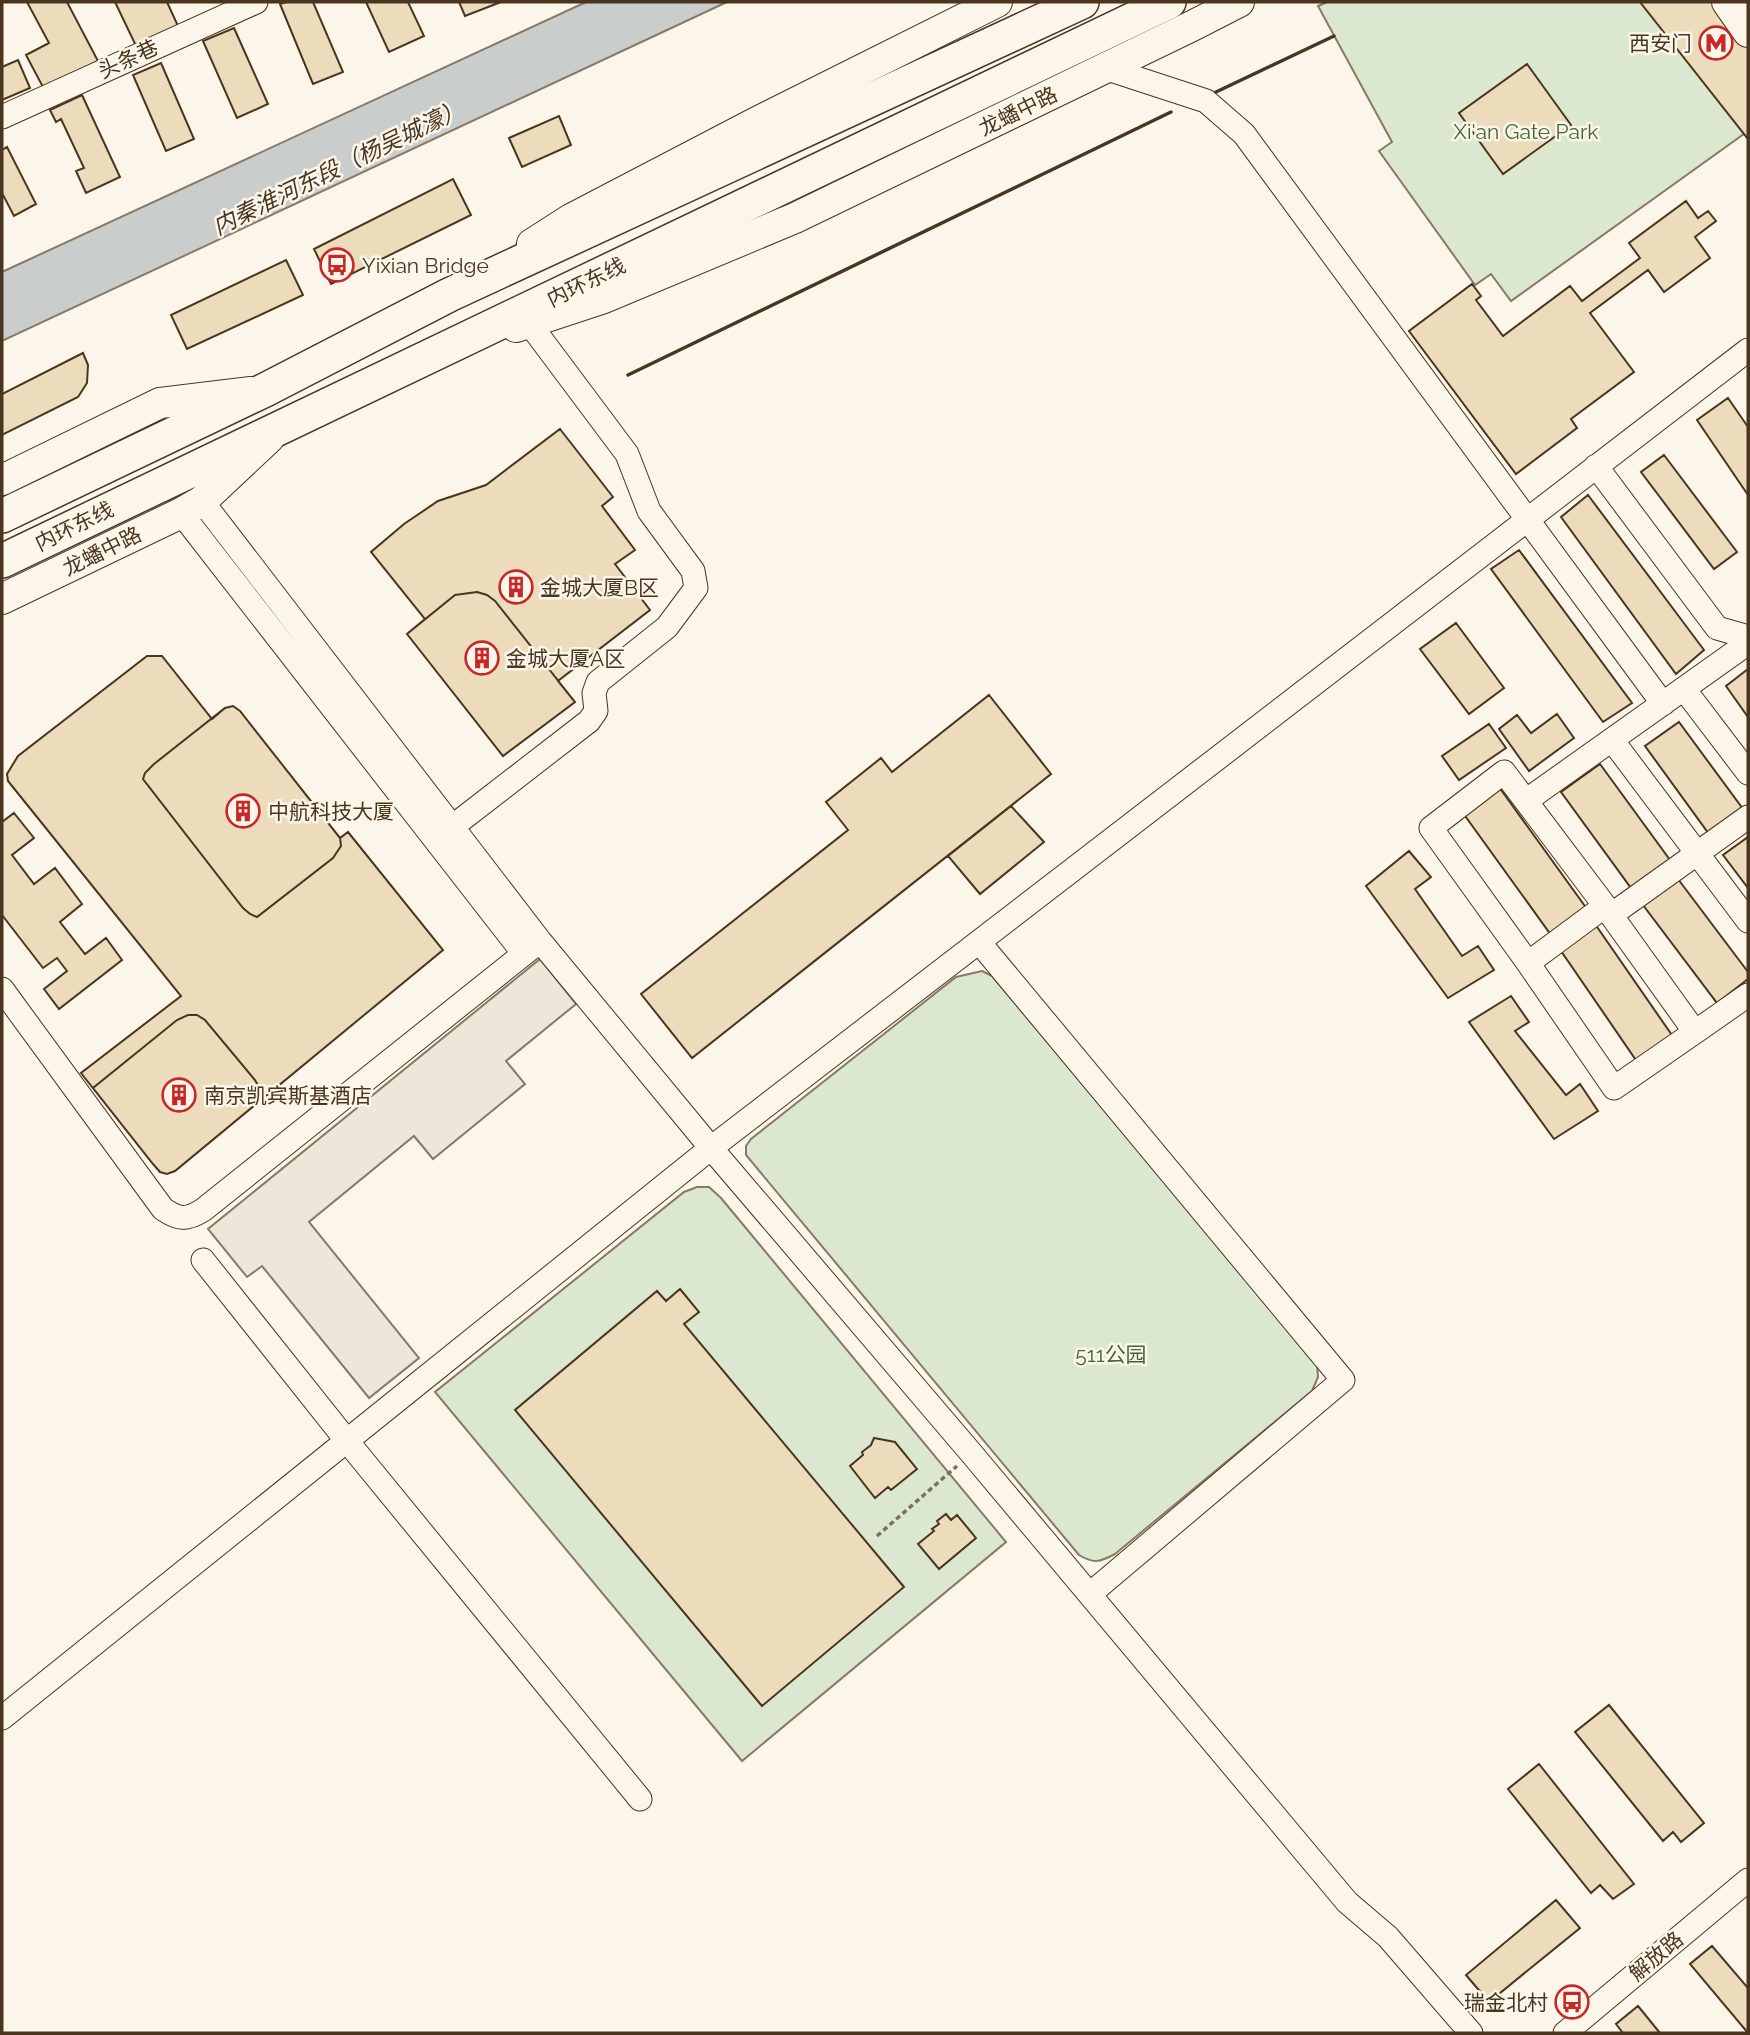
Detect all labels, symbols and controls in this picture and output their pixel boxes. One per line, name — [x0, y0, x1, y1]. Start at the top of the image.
metro station icon: 西安门 — [1697, 24, 1735, 62]
place label: 西安门 — [1629, 31, 1692, 56]
street label: 头条巷 — [94, 34, 162, 84]
street label: 龙蟠中路 — [975, 81, 1061, 141]
water label: 内秦淮河东段（杨吴城濠） — [208, 94, 468, 240]
park label: Xi'an Gate Park — [1454, 119, 1598, 144]
bus stop icon: Yixian Bridge — [318, 246, 356, 284]
street label: 内环东线 — [543, 252, 629, 312]
place label: Yixian Bridge — [362, 253, 489, 278]
street label: 内环东线 — [31, 496, 117, 556]
street label: 龙蟠中路 — [59, 521, 145, 581]
building icon: 金城大厦B区 — [497, 568, 535, 606]
place label: 金城大厦B区 — [540, 575, 659, 600]
building icon: 金城大厦A区 — [463, 639, 501, 677]
place label: 金城大厦A区 — [506, 646, 625, 671]
building icon: 中航科技大厦 — [224, 792, 262, 830]
place label: 中航科技大厦 — [268, 799, 394, 824]
building icon: 南京凯宾斯基酒店 — [160, 1076, 198, 1114]
place label: 南京凯宾斯基酒店 — [204, 1083, 372, 1108]
park label: 511公园 — [1075, 1342, 1147, 1367]
street label: 解放路 — [1624, 1926, 1688, 1986]
bus stop icon: 瑞金北村 — [1553, 1983, 1591, 2021]
place label: 瑞金北村 — [1464, 1990, 1548, 2015]

